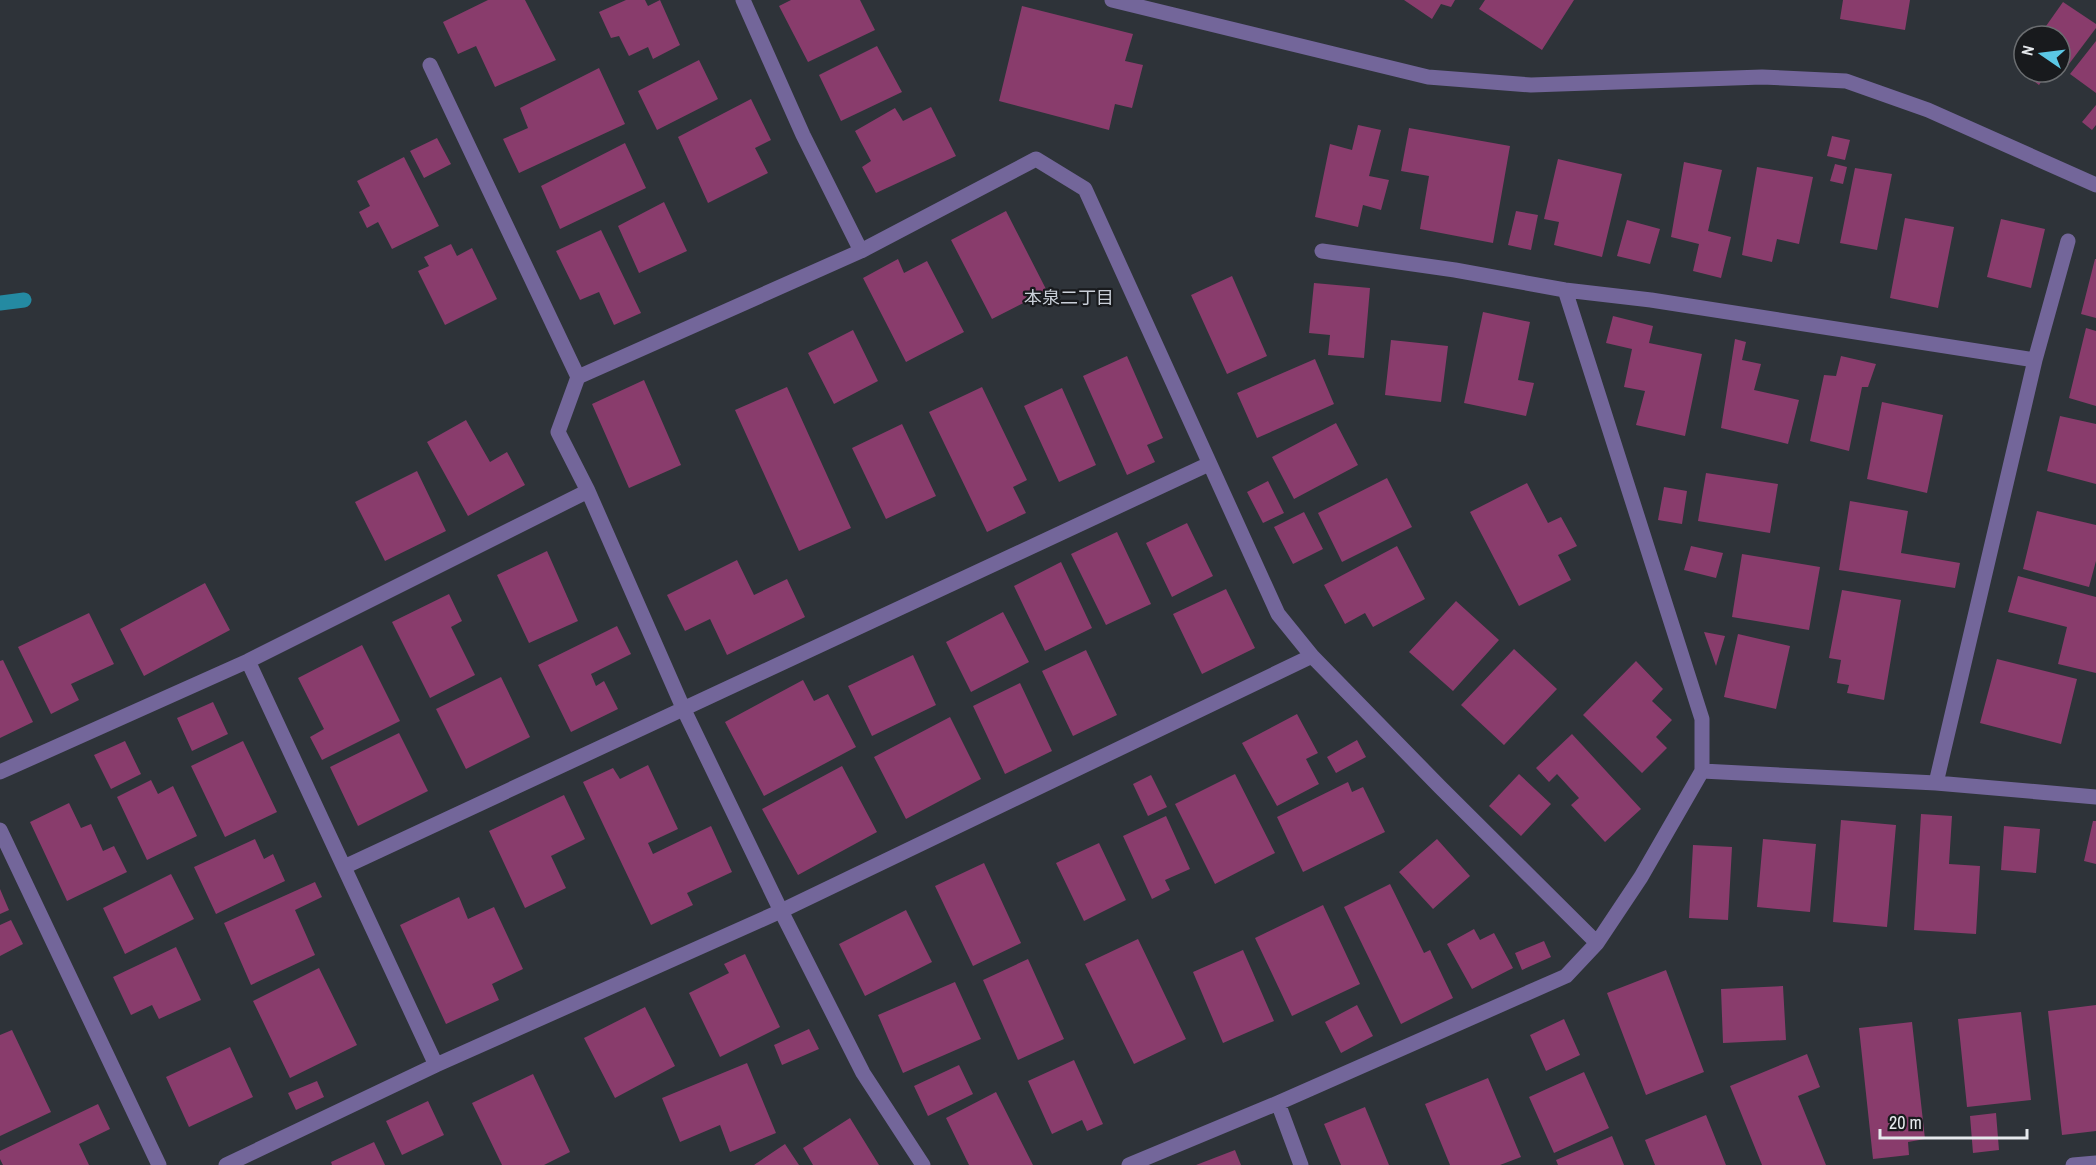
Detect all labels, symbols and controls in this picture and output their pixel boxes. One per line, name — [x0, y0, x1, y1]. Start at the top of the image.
north arrow — [2012, 24, 2072, 84]
text: N — [2016, 43, 2039, 58]
district label: 本泉二丁目 — [1024, 285, 1114, 310]
scale bar — [1880, 1102, 2027, 1140]
text: 20 m — [1889, 1110, 1922, 1135]

